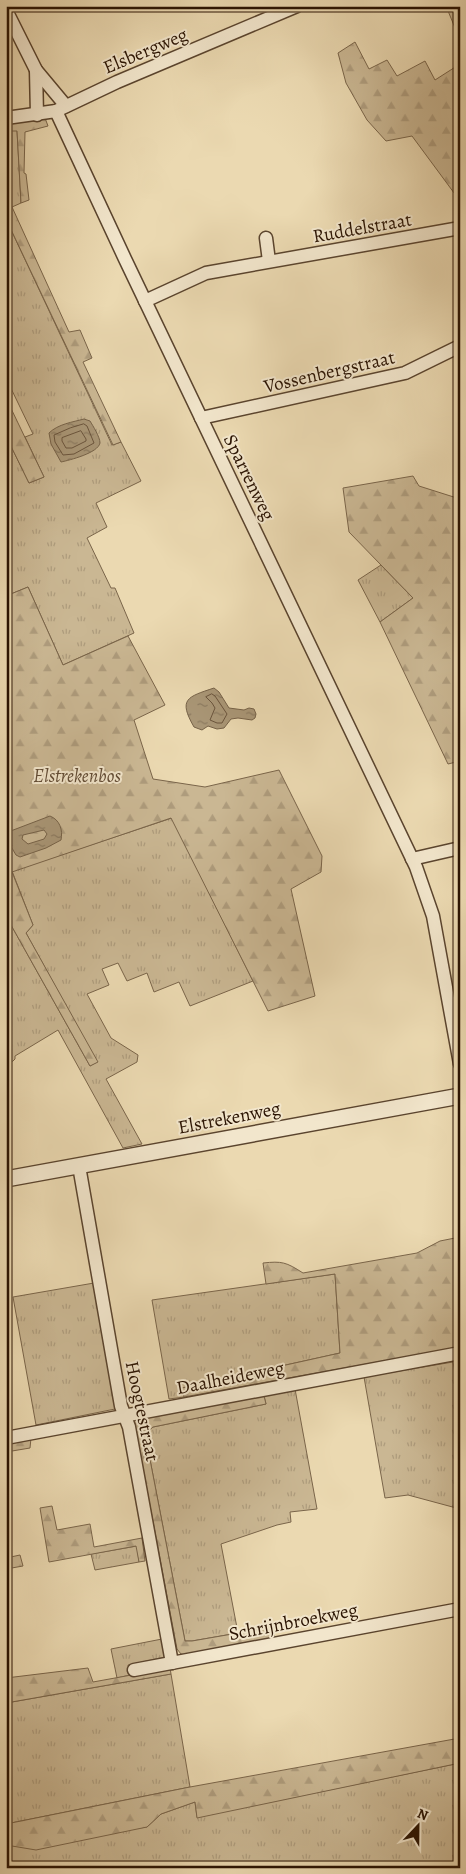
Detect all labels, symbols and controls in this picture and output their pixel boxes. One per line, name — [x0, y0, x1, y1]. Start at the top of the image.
street label: Elsbergweg — [99, 21, 192, 80]
street label: Ruddelstraat — [311, 207, 414, 249]
street label: Vossenbergstraat — [260, 344, 397, 400]
street label: Sparrenweg — [217, 430, 281, 525]
park label: Elstrekenbos — [33, 763, 121, 789]
street label: Elstrekenweg — [176, 1095, 283, 1141]
street label: Daalheideweg — [174, 1355, 287, 1401]
street label: Hoogtestraat — [119, 1359, 165, 1464]
street label: Schrijnbroekweg — [227, 1597, 360, 1647]
north arrow — [394, 1802, 444, 1852]
text: N — [414, 1804, 431, 1825]

